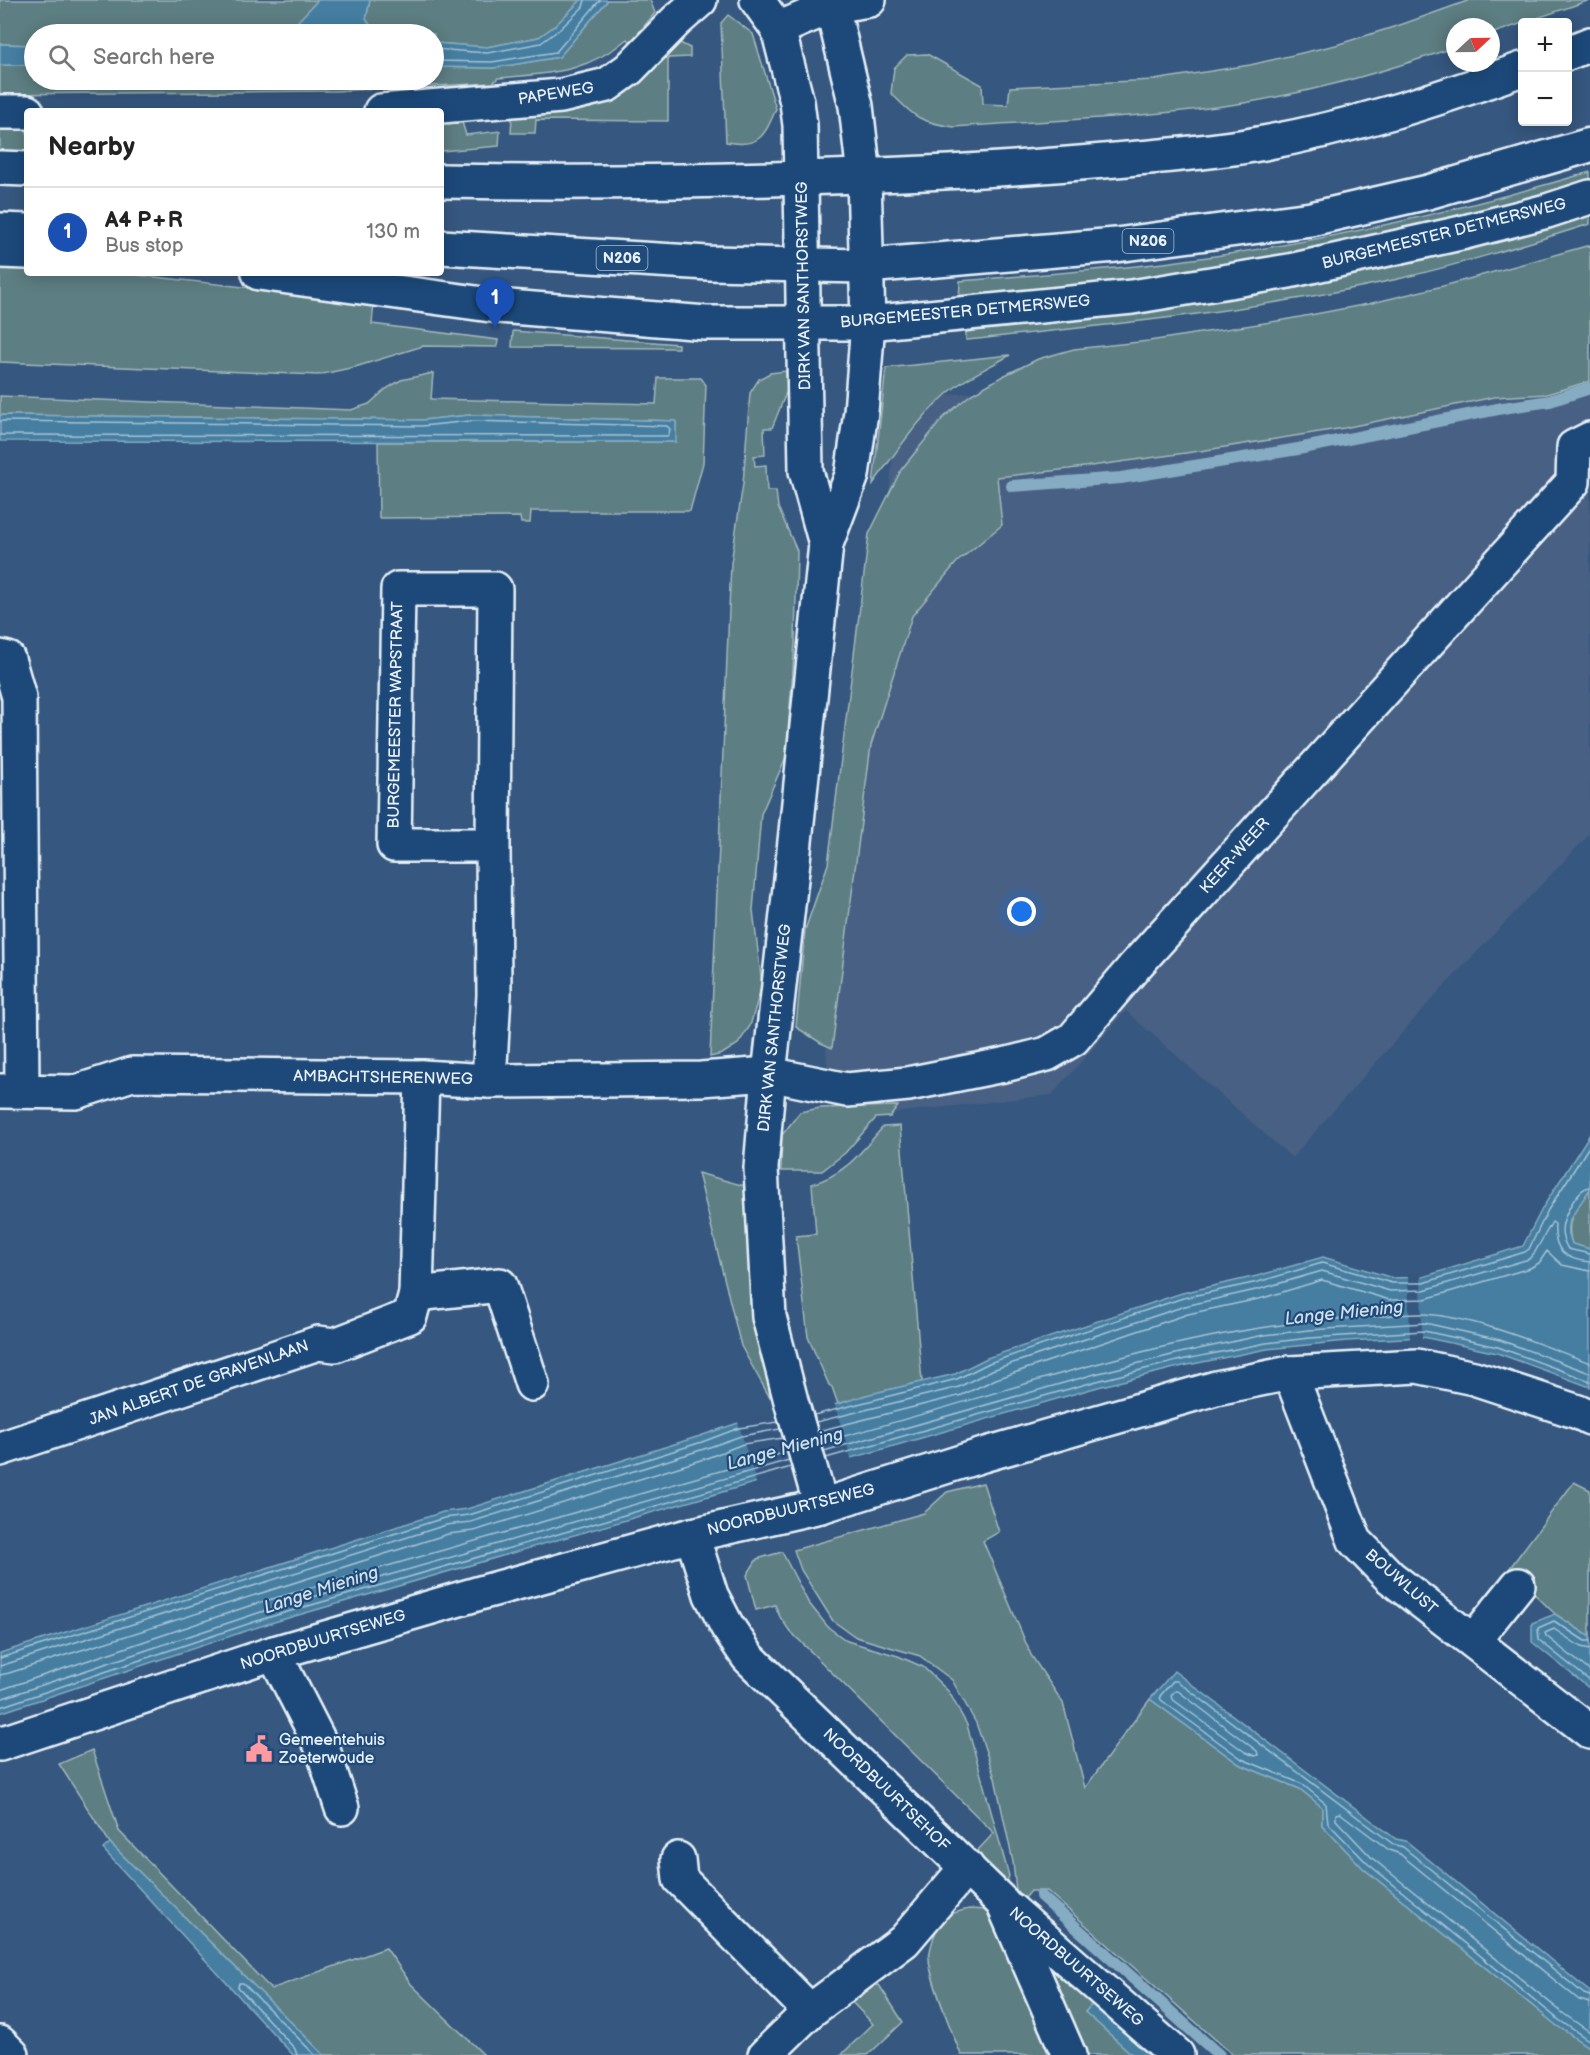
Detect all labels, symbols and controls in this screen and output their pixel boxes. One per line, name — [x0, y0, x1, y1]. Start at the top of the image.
north arrow — [1446, 18, 1500, 72]
map controls — [1518, 18, 1572, 126]
button: + — [1518, 18, 1572, 72]
search box — [24, 24, 444, 90]
icon: search — [45, 41, 78, 74]
text: Search here — [93, 44, 215, 71]
button: − — [1518, 72, 1572, 126]
street label: PAPEWEG — [517, 79, 595, 109]
text: Nearby — [48, 132, 135, 163]
street label: DIRK VAN SANTHORSTWEG — [793, 181, 815, 391]
street label: BURGEMEESTER DETMERSWEG — [1320, 194, 1568, 274]
text: A4 P+R — [105, 207, 183, 234]
text: 1 — [63, 220, 72, 244]
text: 130 m — [366, 220, 420, 244]
road number: N206 — [1122, 229, 1174, 253]
text: Bus stop — [105, 234, 184, 258]
road number: N206 — [596, 246, 648, 270]
pin: 1 — [476, 278, 514, 328]
street label: BURGEMEESTER DETMERSWEG — [839, 292, 1091, 332]
street label: BURGEMEESTER WAPSTRAAT — [385, 601, 407, 829]
street label: KEER-WEER — [1196, 814, 1274, 898]
your location — [1007, 897, 1036, 926]
street label: DIRK VAN SANTHORSTWEG — [755, 923, 795, 1133]
street label: AMBACHTSHERENWEG — [293, 1067, 473, 1089]
water label: Lange Miening — [1284, 1296, 1404, 1330]
street label: JAN ALBERT DE GRAVENLAAN — [87, 1336, 311, 1430]
water label: Lange Miening — [725, 1423, 845, 1475]
street label: NOORDBUURTSEWEG — [705, 1480, 877, 1540]
street label: BOUWLUST — [1361, 1546, 1441, 1619]
water label: Lange Miening — [261, 1562, 381, 1618]
street label: NOORDBUURTSEWEG — [238, 1606, 408, 1674]
street label: NOORDBUURTSEHOF — [819, 1725, 953, 1856]
place label: Gemeentehuis Zoeterwoude — [278, 1731, 385, 1768]
public building icon: Gemeentehuis Zoeterwoude — [244, 1734, 274, 1764]
street label: NOORDBUURTSEWEG — [1005, 1903, 1147, 2031]

